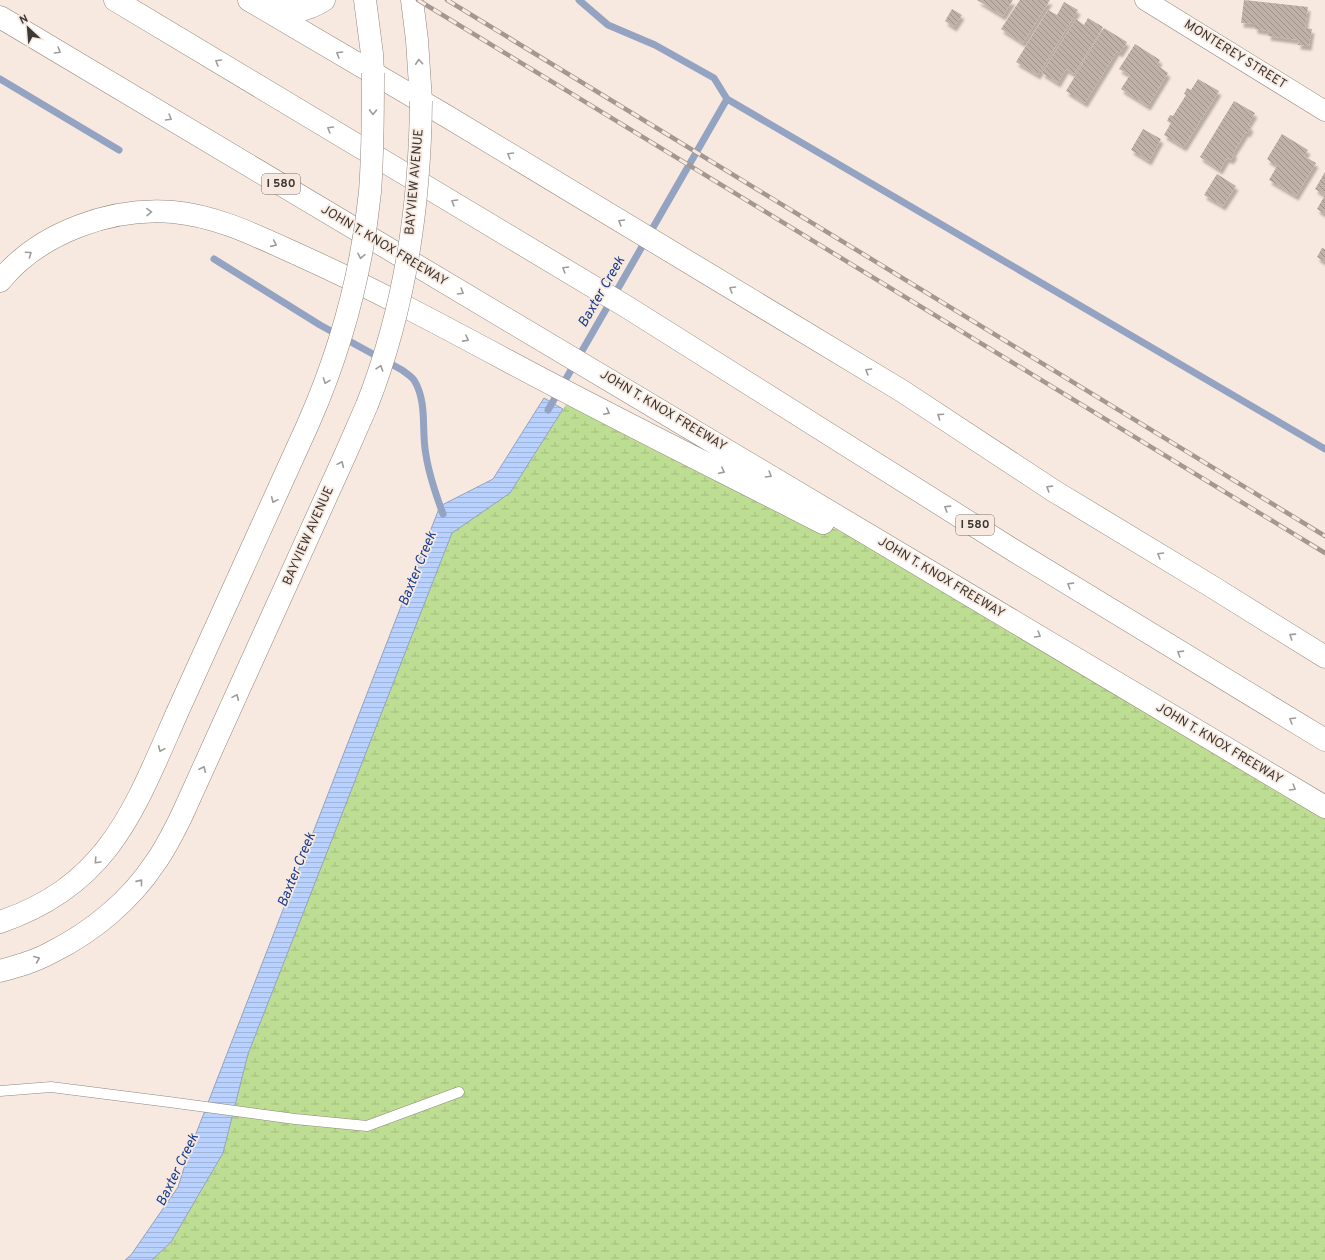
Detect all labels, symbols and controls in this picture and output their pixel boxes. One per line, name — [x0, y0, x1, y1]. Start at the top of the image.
north arrow — [8, 8, 48, 48]
text: N — [17, 12, 31, 28]
street label: MONTEREY STREET — [1181, 17, 1289, 93]
one-way arrow — [54, 47, 61, 54]
one-way arrow — [336, 51, 343, 58]
one-way arrow — [215, 59, 222, 66]
one-way arrow — [415, 59, 424, 65]
one-way arrow — [369, 109, 377, 115]
one-way arrow — [165, 113, 172, 120]
one-way arrow — [327, 126, 334, 133]
street label: BAYVIEW AVENUE — [402, 128, 428, 236]
one-way arrow — [507, 152, 514, 159]
road number: I 580 — [262, 174, 300, 194]
one-way arrow — [451, 200, 458, 207]
street label: JOHN T. KNOX FREEWAY — [318, 202, 450, 290]
one-way arrow — [146, 208, 152, 216]
one-way arrow — [618, 219, 625, 227]
one-way arrow — [270, 239, 277, 247]
one-way arrow — [24, 252, 31, 259]
one-way arrow — [357, 253, 365, 259]
water label: Baxter Creek — [575, 253, 630, 330]
one-way arrow — [562, 267, 569, 274]
one-way arrow — [457, 287, 464, 294]
one-way arrow — [729, 287, 736, 294]
one-way arrow — [461, 334, 469, 341]
one-way arrow — [375, 365, 384, 372]
street label: JOHN T. KNOX FREEWAY — [597, 367, 729, 455]
one-way arrow — [865, 369, 872, 376]
one-way arrow — [322, 377, 330, 384]
one-way arrow — [602, 408, 610, 415]
one-way arrow — [937, 413, 944, 421]
one-way arrow — [336, 461, 344, 468]
one-way arrow — [718, 467, 726, 474]
one-way arrow — [765, 470, 772, 478]
street label: BAYVIEW AVENUE — [280, 484, 338, 588]
one-way arrow — [1046, 485, 1053, 492]
one-way arrow — [271, 496, 279, 503]
one-way arrow — [945, 506, 952, 513]
road number: I 580 — [956, 515, 994, 535]
water label: Baxter Creek — [395, 528, 441, 609]
street label: JOHN T. KNOX FREEWAY — [875, 534, 1007, 622]
one-way arrow — [1157, 552, 1164, 559]
one-way arrow — [1067, 582, 1074, 589]
one-way arrow — [1034, 631, 1041, 638]
one-way arrow — [1289, 633, 1296, 641]
one-way arrow — [1177, 650, 1184, 657]
one-way arrow — [231, 694, 239, 702]
street label: JOHN T. KNOX FREEWAY — [1153, 700, 1285, 788]
one-way arrow — [1289, 717, 1296, 725]
one-way arrow — [158, 745, 166, 752]
one-way arrow — [198, 765, 206, 773]
one-way arrow — [1289, 783, 1296, 790]
water label: Baxter Creek — [274, 829, 320, 910]
one-way arrow — [95, 856, 102, 864]
one-way arrow — [136, 880, 143, 887]
one-way arrow — [33, 955, 40, 963]
water label: Baxter Creek — [153, 1130, 203, 1209]

